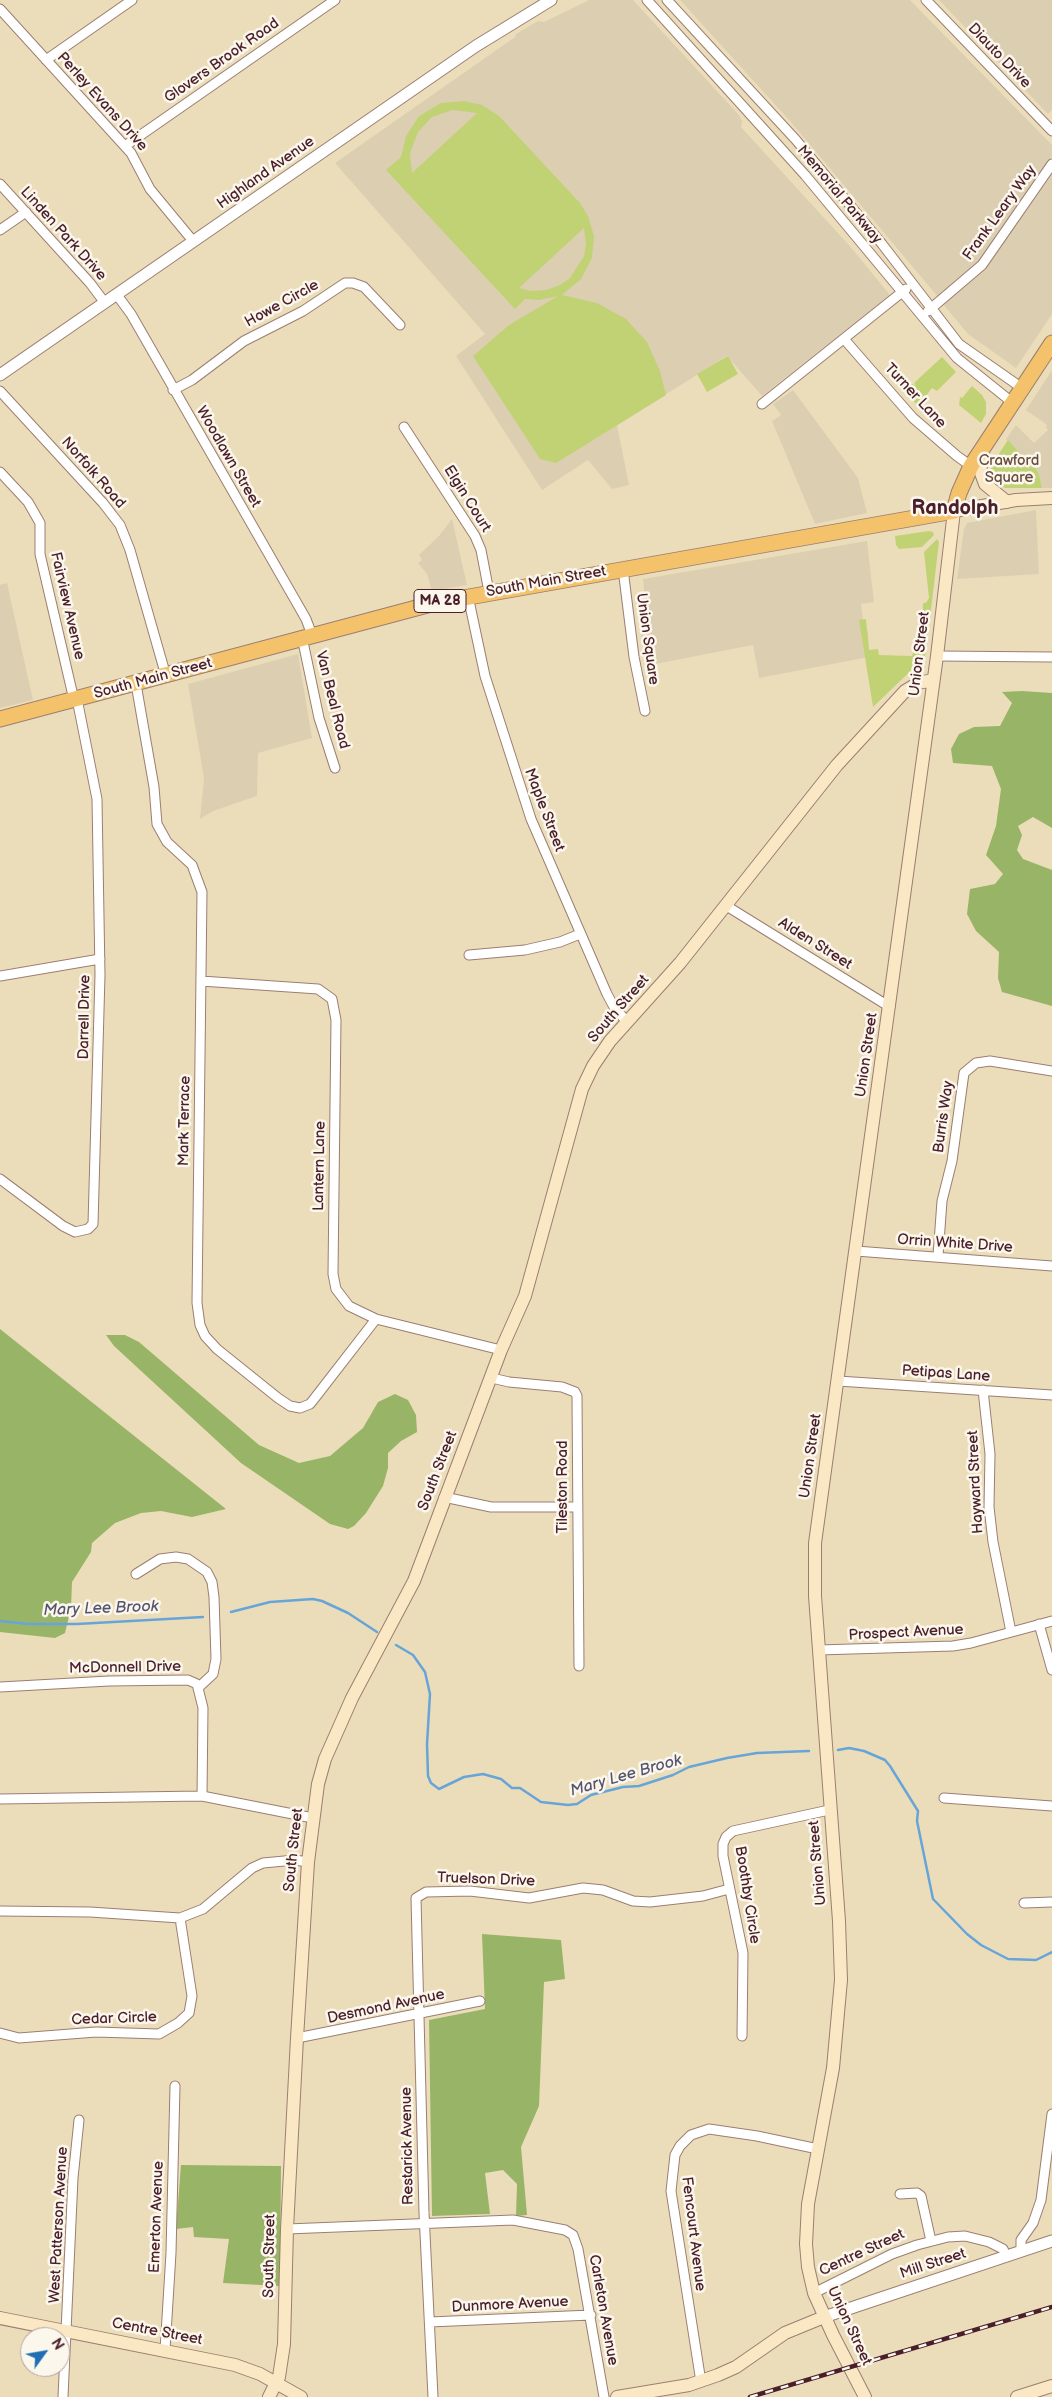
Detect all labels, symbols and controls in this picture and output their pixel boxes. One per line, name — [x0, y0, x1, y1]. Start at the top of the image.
street label: Glovers Brook Road — [161, 15, 283, 107]
street label: Diauto Drive — [964, 20, 1034, 92]
street label: Perley Evans Drive — [53, 49, 151, 155]
street label: Highland Avenue — [214, 133, 318, 213]
street label: Memorial Parkway — [793, 142, 885, 248]
street label: Frank Leary Way — [959, 162, 1041, 264]
street label: Linden Park Drive — [16, 183, 110, 285]
street label: Howe Circle — [242, 276, 322, 332]
street label: Turner Lane — [880, 360, 950, 432]
street label: Woodlawn Street — [192, 403, 264, 511]
street label: Norfolk Road — [57, 434, 129, 512]
park label: Crawford Square — [979, 452, 1039, 487]
street label: Elgin Court — [439, 462, 495, 536]
district label: Randolph — [912, 497, 998, 521]
street label: Fairview Avenue — [46, 550, 88, 662]
street label: South Main Street — [485, 563, 607, 601]
road number: MA 28 — [414, 590, 466, 612]
street label: Union Square — [632, 592, 662, 686]
street label: Union Street — [906, 611, 934, 697]
street label: Van Beal Road — [311, 649, 353, 751]
street label: South Main Street — [92, 655, 214, 703]
street label: Maple Street — [520, 766, 568, 854]
street label: Alden Street — [775, 914, 855, 974]
street label: South Street — [585, 971, 653, 1047]
street label: Darrell Drive — [75, 975, 95, 1059]
street label: Union Street — [852, 1012, 882, 1098]
street label: Mark Terrace — [175, 1076, 195, 1166]
street label: Burris Way — [930, 1080, 958, 1154]
street label: Lantern Lane — [310, 1121, 330, 1211]
street label: Orrin White Drive — [897, 1231, 1013, 1257]
street label: Petipas Lane — [901, 1362, 991, 1386]
street label: Union Street — [796, 1413, 826, 1499]
street label: South Street — [415, 1429, 461, 1513]
street label: Hayward Street — [964, 1430, 988, 1534]
street label: Tileston Road — [554, 1441, 572, 1533]
water label: Mary Lee Brook — [43, 1597, 159, 1621]
street label: Prospect Avenue — [848, 1621, 964, 1645]
street label: McDonnell Drive — [69, 1658, 181, 1678]
water label: Mary Lee Brook — [568, 1751, 684, 1801]
street label: South Street — [281, 1807, 307, 1893]
street label: Union Street — [805, 1820, 831, 1906]
street label: Boothby Circle — [730, 1845, 764, 1945]
street label: Truelson Drive — [437, 1869, 535, 1891]
street label: Desmond Avenue — [326, 1986, 446, 2028]
street label: Cedar Circle — [71, 2009, 157, 2029]
street label: Restarick Avenue — [398, 2087, 418, 2205]
street label: West Patterson Avenue — [46, 2146, 72, 2304]
street label: Emerton Avenue — [146, 2161, 168, 2273]
street label: Fencourt Avenue — [677, 2176, 709, 2292]
street label: South Street — [260, 2214, 280, 2298]
street label: Centre Street — [817, 2225, 907, 2281]
street label: Mill Street — [898, 2245, 968, 2283]
street label: Carleton Avenue — [584, 2253, 622, 2367]
street label: Union Street — [823, 2284, 875, 2368]
street label: Dunmore Avenue — [451, 2293, 569, 2317]
street label: Centre Street — [110, 2314, 204, 2350]
north arrow — [20, 2327, 70, 2377]
text: N — [47, 2335, 67, 2353]

